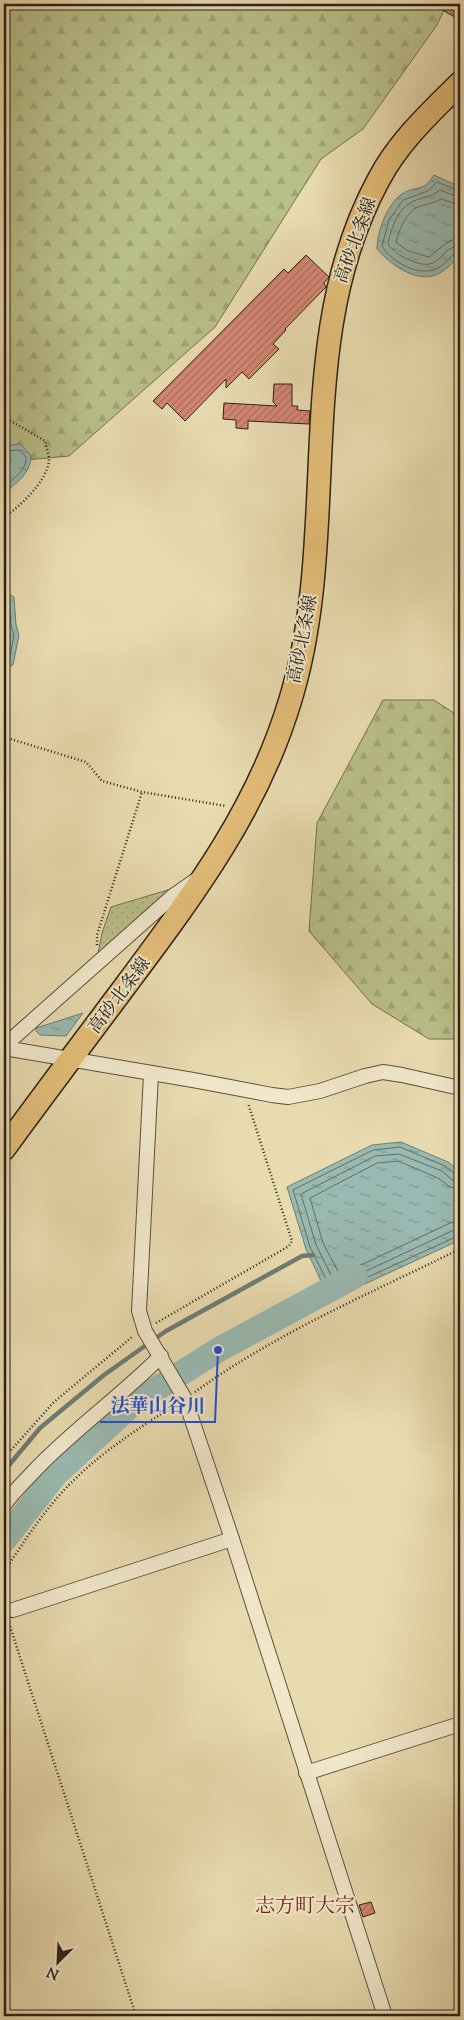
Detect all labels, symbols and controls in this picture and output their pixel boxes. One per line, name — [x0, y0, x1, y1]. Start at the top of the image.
street label: 高砂北条線 — [329, 194, 384, 287]
street label: 高砂北条線 — [283, 593, 325, 686]
street label: 高砂北条線 — [83, 952, 158, 1040]
callout: 法華山谷川 — [100, 1388, 215, 1422]
text: 法華山谷川 — [110, 1394, 206, 1421]
district label: 志方町大宗 — [255, 1893, 355, 1922]
north arrow — [32, 1938, 82, 1988]
text: N — [44, 1961, 63, 1983]

